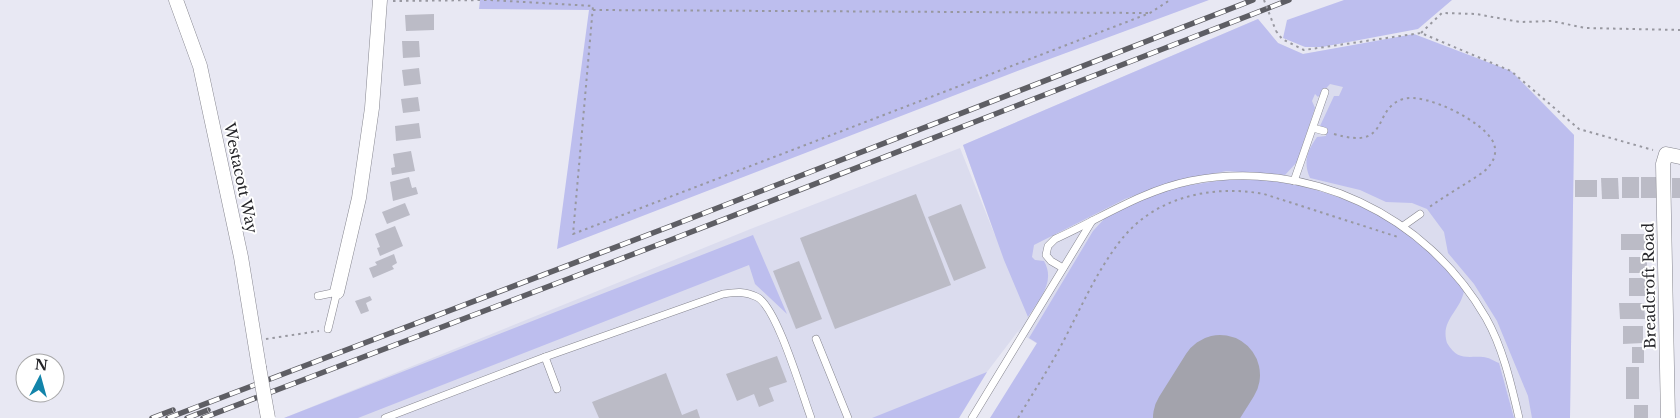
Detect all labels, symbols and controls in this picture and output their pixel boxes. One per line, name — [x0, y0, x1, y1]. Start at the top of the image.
street label: Westacott Way — [220, 120, 262, 235]
street label: Breadcroft Road — [1638, 223, 1660, 349]
north arrow — [15, 353, 65, 403]
text: N — [34, 355, 49, 375]

